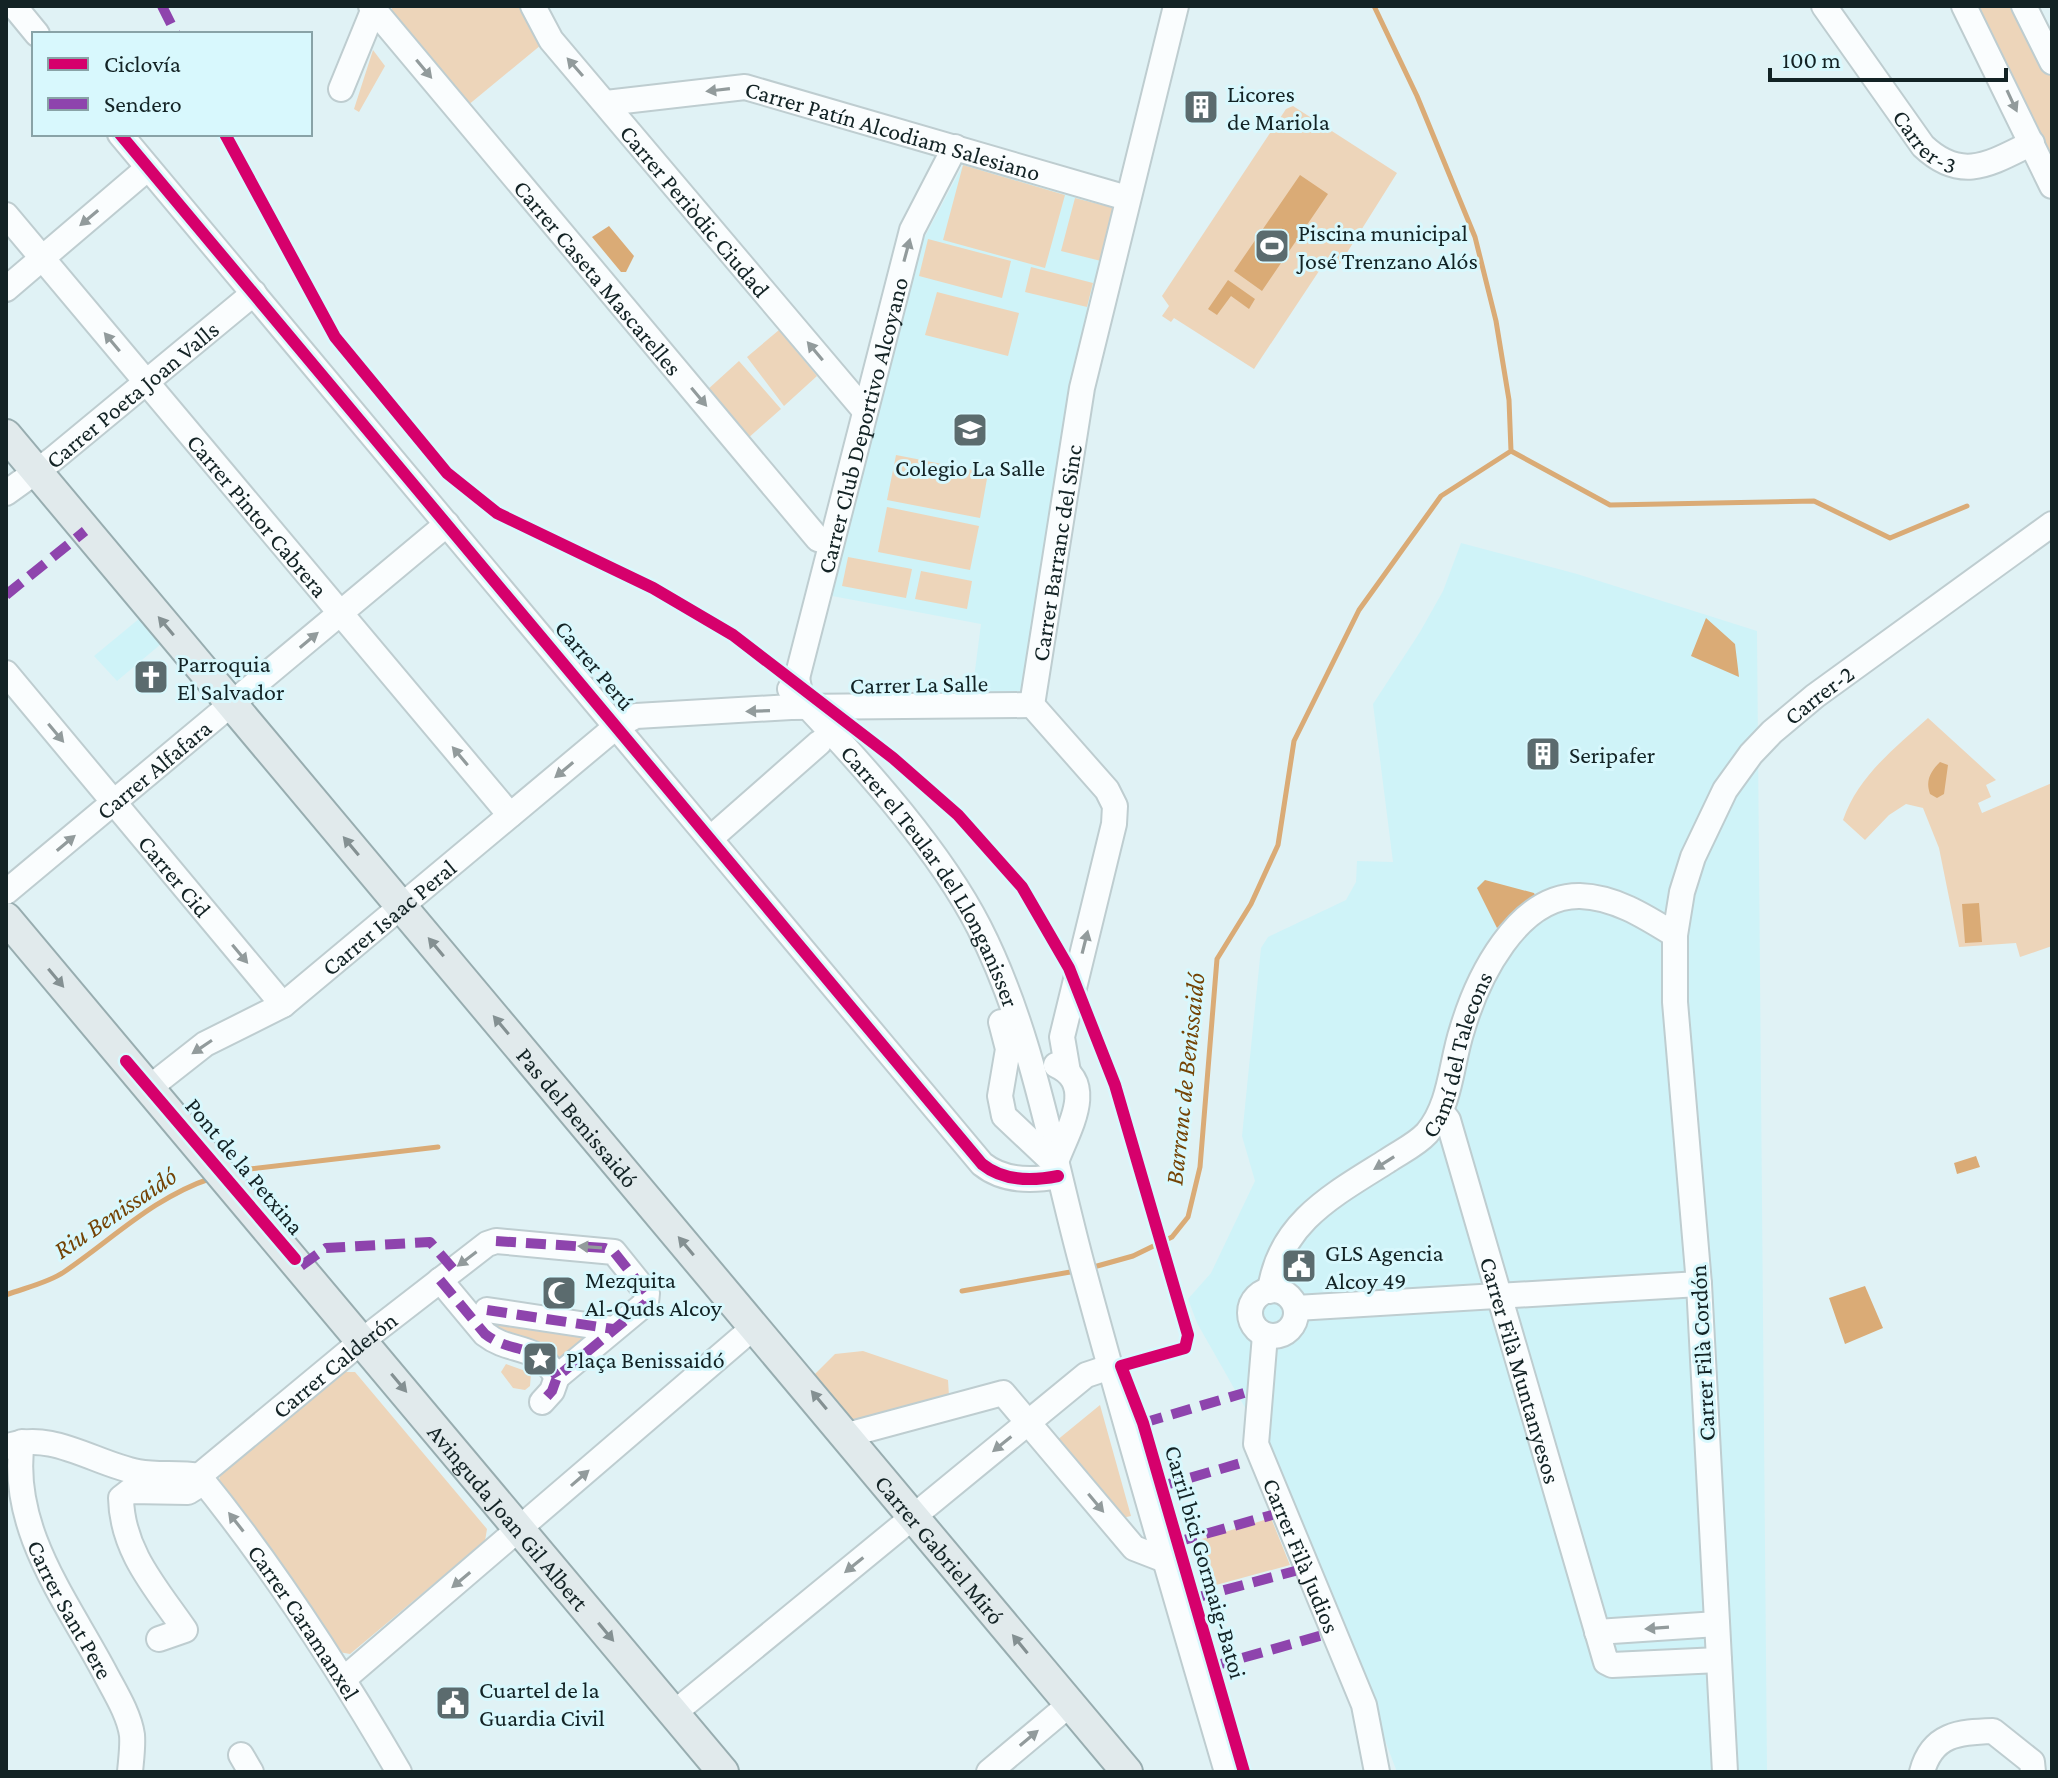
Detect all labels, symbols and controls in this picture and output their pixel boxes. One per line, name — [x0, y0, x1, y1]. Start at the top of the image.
legend — [32, 32, 312, 136]
scale bar — [1770, 32, 2006, 82]
text: 100 m — [1782, 46, 1841, 73]
text: Ciclovía — [104, 50, 181, 77]
one-way arrow — [566, 58, 584, 77]
one-way arrow — [415, 59, 432, 79]
street label: Carrer Patín Alcodiam Salesiano — [742, 74, 1044, 186]
place label: Licores de Mariola — [1227, 80, 1330, 135]
one-way arrow — [705, 84, 730, 97]
building icon: Licores de Mariola — [1182, 88, 1220, 126]
one-way arrow — [2005, 89, 2019, 112]
text: Sendero — [104, 90, 182, 117]
street label: Carrer-3 — [1888, 104, 1960, 179]
street label: Carrer Periòdic Ciudad — [615, 119, 776, 302]
street label: Carrer Caseta Mascarelles — [509, 174, 688, 380]
one-way arrow — [79, 209, 99, 226]
place label: Piscina municipal José Trenzano Alós — [1296, 219, 1478, 274]
sports icon: Piscina municipal José Trenzano Alós — [1253, 227, 1291, 265]
one-way arrow — [902, 238, 914, 263]
street label: Carrer Club Deportivo Alcoyano — [811, 274, 913, 576]
street label: Carrer Poeta Joan Valls — [40, 315, 224, 473]
one-way arrow — [104, 333, 121, 353]
one-way arrow — [807, 341, 824, 361]
one-way arrow — [690, 387, 707, 407]
school or university icon: Colegio La Salle — [951, 411, 989, 449]
street label: Carrer Pintor Cabrera — [182, 428, 334, 602]
street label: Carrer Barranc del Sinc — [1026, 443, 1086, 663]
place label: Colegio La Salle — [895, 454, 1045, 481]
street label: Carrer Perú — [550, 615, 640, 716]
one-way arrow — [157, 616, 175, 636]
one-way arrow — [299, 632, 319, 649]
place label: Parroquia El Salvador — [177, 650, 285, 705]
church icon: Parroquia El Salvador — [132, 658, 170, 696]
street label: Carrer-2 — [1778, 659, 1859, 730]
street label: Carrer La Salle — [850, 669, 988, 699]
one-way arrow — [745, 705, 770, 718]
street label: Carrer Alfafara — [91, 714, 216, 824]
one-way arrow — [47, 722, 64, 742]
building icon: Seripafer — [1524, 735, 1562, 773]
street label: Carrer el Teular del Llonganisser — [836, 739, 1025, 1011]
place label: Seripafer — [1569, 741, 1656, 768]
one-way arrow — [452, 746, 469, 766]
one-way arrow — [554, 761, 574, 778]
street label: Carrer Cid — [133, 829, 217, 922]
one-way arrow — [56, 835, 76, 852]
one-way arrow — [343, 836, 360, 856]
street label: Carrer Isaac Peral — [316, 853, 461, 980]
one-way arrow — [1079, 929, 1092, 954]
one-way arrow — [428, 938, 445, 958]
one-way arrow — [231, 944, 248, 964]
street label: Camí del Talecons — [1415, 966, 1497, 1142]
one-way arrow — [47, 967, 64, 987]
water label: Barranc de Benissaidó — [1159, 971, 1211, 1187]
one-way arrow — [493, 1015, 510, 1035]
one-way arrow — [191, 1040, 212, 1055]
street label: Pas del Benissaidó — [511, 1042, 644, 1192]
street label: Pont de la Petxina — [180, 1092, 310, 1240]
one-way arrow — [1373, 1155, 1394, 1170]
water label: Riu Benissaidó — [48, 1161, 183, 1265]
one-way arrow — [678, 1236, 695, 1256]
place label: GLS Agencia Alcoy 49 — [1325, 1239, 1444, 1294]
one-way arrow — [577, 1240, 602, 1253]
public building icon: GLS Agencia Alcoy 49 — [1280, 1247, 1318, 1285]
one-way arrow — [457, 1251, 478, 1267]
street label: Carrer Filà Muntanyesos — [1475, 1254, 1567, 1487]
street label: Carrer Filà Cordón — [1684, 1264, 1720, 1442]
place label: Mezquita Al-Quds Alcoy — [585, 1266, 723, 1321]
mosque icon: Mezquita Al-Quds Alcoy — [540, 1274, 578, 1312]
street label: Carrer Calderón — [267, 1305, 402, 1423]
place icon: Plaça Benissaidó — [521, 1340, 559, 1378]
place label: Plaça Benissaidó — [566, 1346, 725, 1373]
one-way arrow — [390, 1373, 407, 1393]
one-way arrow — [811, 1391, 828, 1411]
street label: Avinguda Joan Gil Albert — [423, 1418, 595, 1616]
one-way arrow — [992, 1435, 1012, 1452]
street label: Carril bici Gormaig-Batoi — [1160, 1442, 1252, 1682]
street label: Carrer Gabriel Miró — [870, 1469, 1010, 1629]
one-way arrow — [569, 1470, 589, 1487]
street label: Carrer Filà Judios — [1258, 1474, 1346, 1637]
one-way arrow — [1087, 1493, 1104, 1513]
one-way arrow — [229, 1512, 245, 1532]
street label: Carrer Sant Pere — [23, 1536, 119, 1683]
street label: Carrer Caramanxel — [243, 1539, 366, 1704]
one-way arrow — [844, 1556, 864, 1573]
one-way arrow — [451, 1570, 471, 1588]
one-way arrow — [597, 1622, 614, 1642]
one-way arrow — [1644, 1622, 1669, 1635]
one-way arrow — [1012, 1634, 1029, 1654]
place label: Cuartel de la Guardia Civil — [479, 1676, 605, 1731]
public building icon: Cuartel de la Guardia Civil — [434, 1684, 472, 1722]
one-way arrow — [1019, 1730, 1039, 1747]

